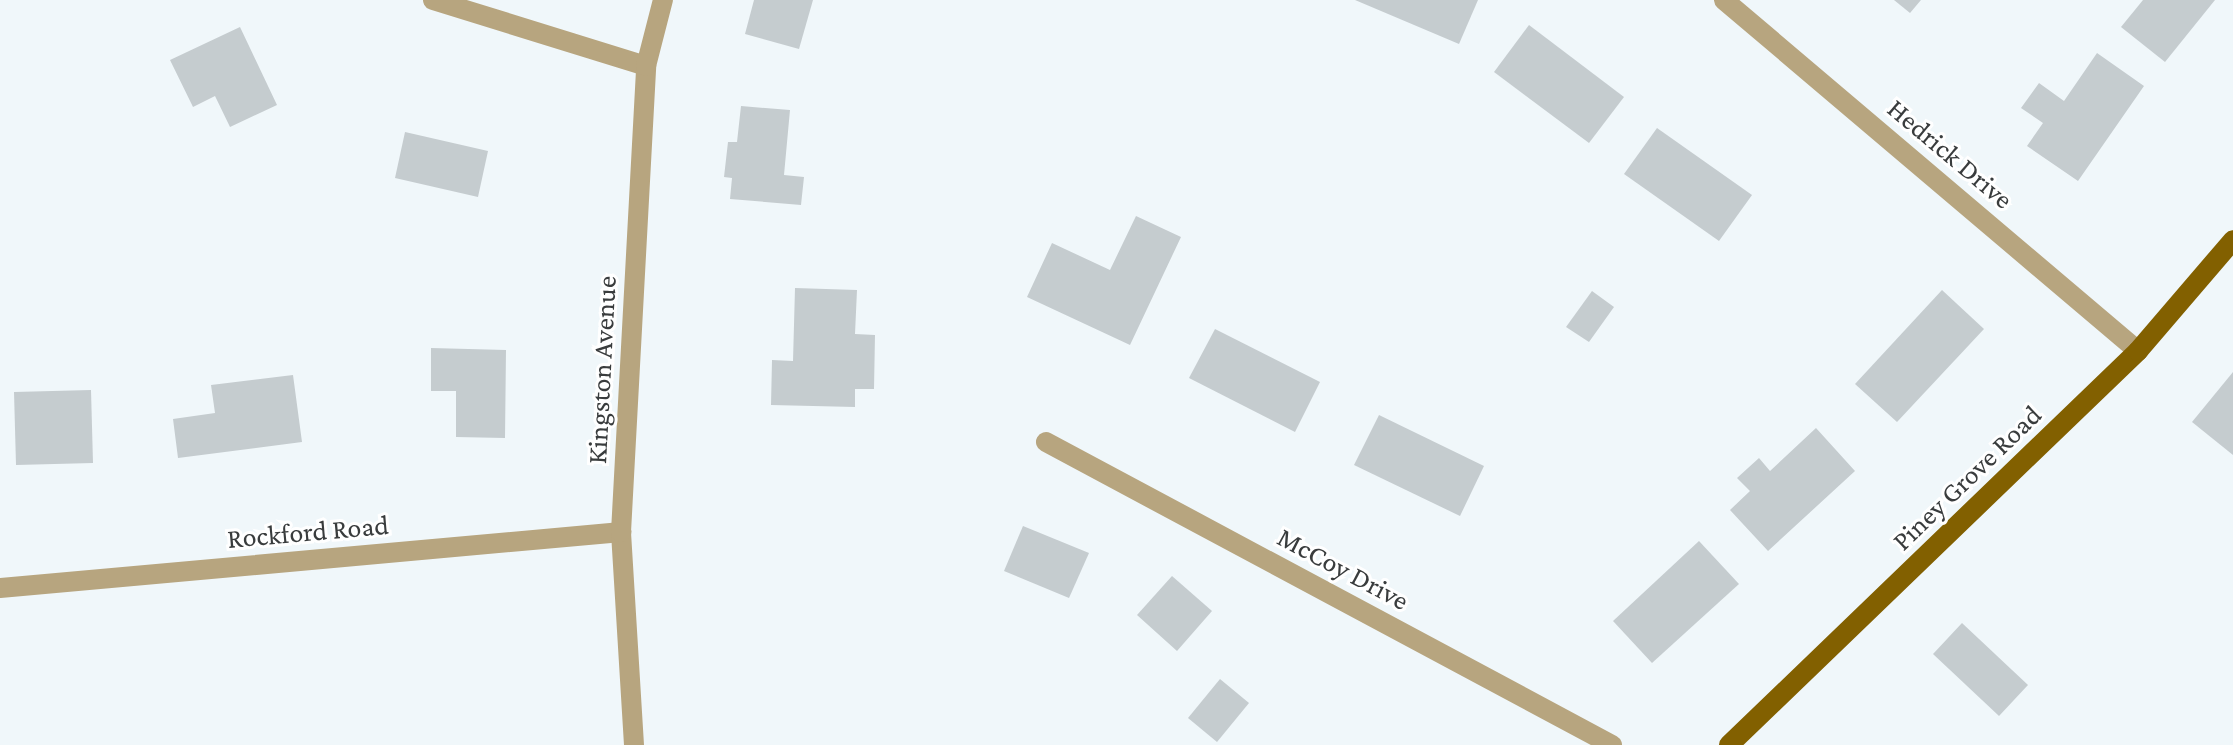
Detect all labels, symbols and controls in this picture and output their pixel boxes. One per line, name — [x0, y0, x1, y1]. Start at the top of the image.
street label: Hedrick Drive — [1880, 92, 2020, 216]
street label: Kingston Avenue — [580, 275, 624, 465]
street label: Piney Grove Road — [1885, 398, 2049, 558]
street label: Rockford Road — [226, 508, 390, 556]
street label: McCoy Drive — [1271, 520, 1415, 618]

